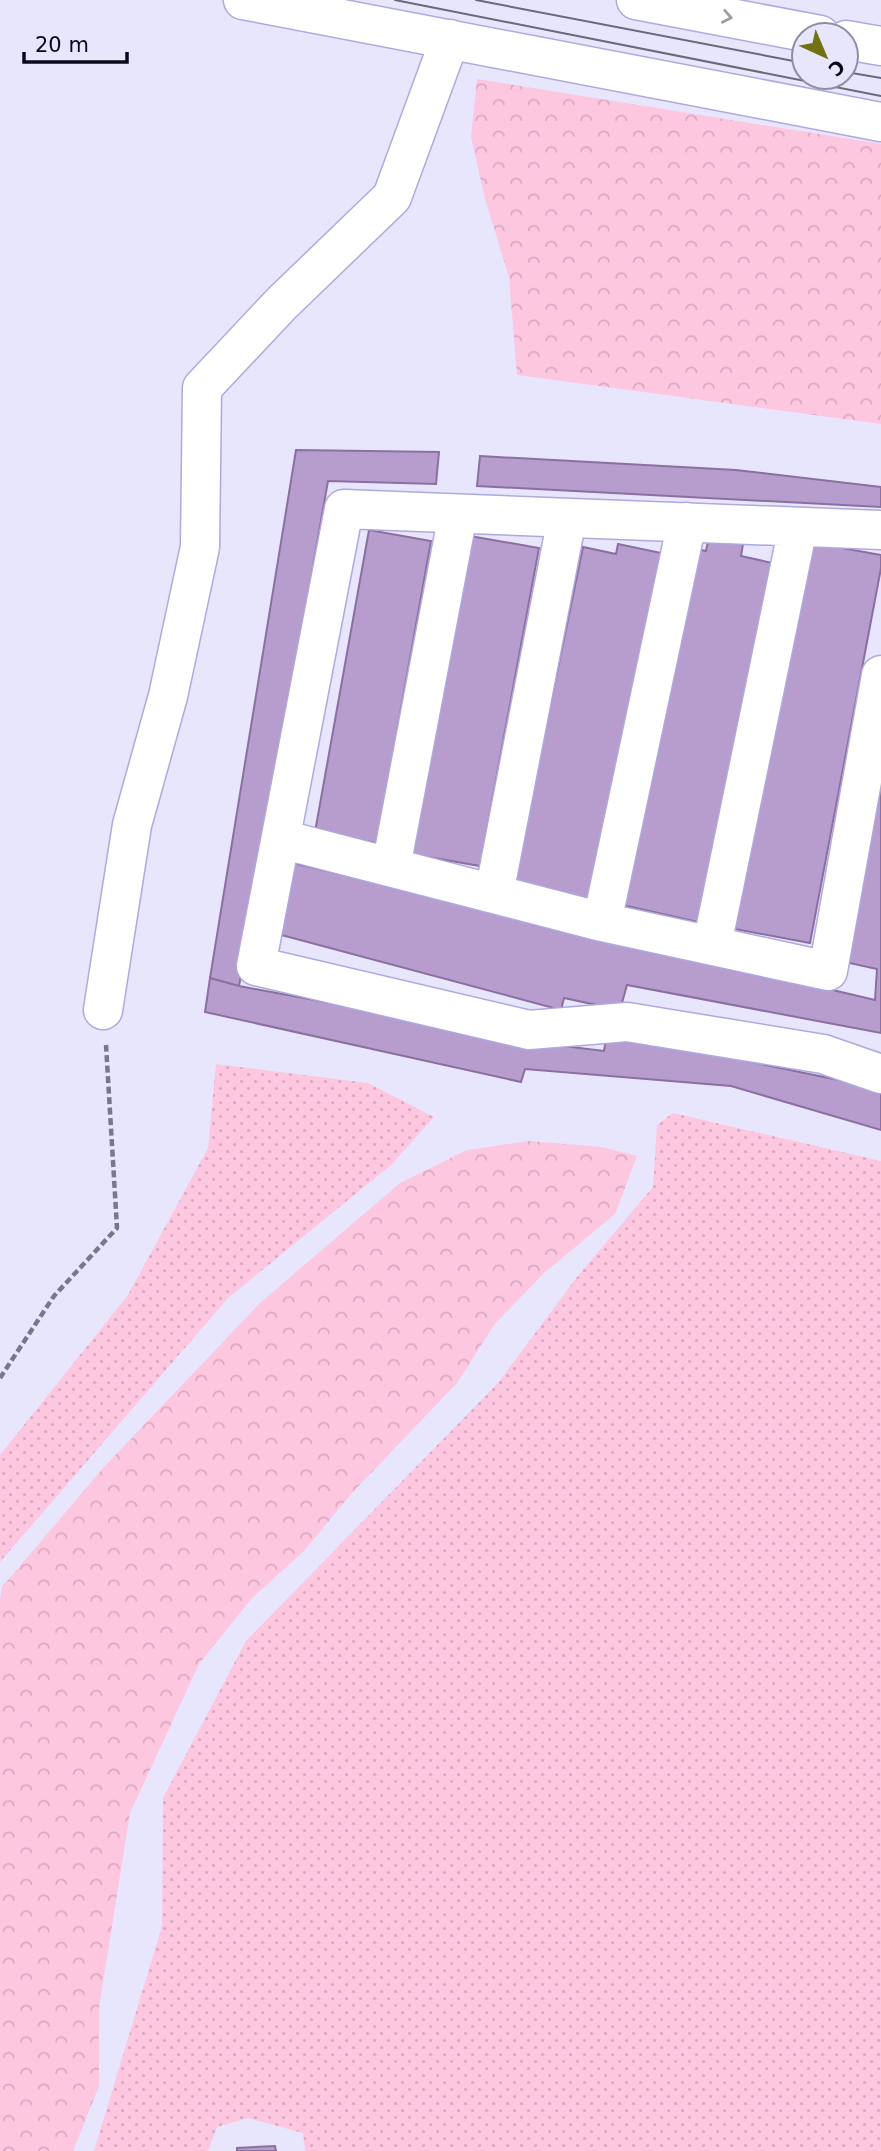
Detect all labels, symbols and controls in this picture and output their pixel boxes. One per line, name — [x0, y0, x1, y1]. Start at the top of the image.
one-way arrow — [721, 9, 733, 24]
scale bar — [24, 21, 128, 65]
north arrow — [790, 21, 860, 91]
text: 20 m — [35, 33, 89, 57]
text: С — [824, 55, 849, 81]

